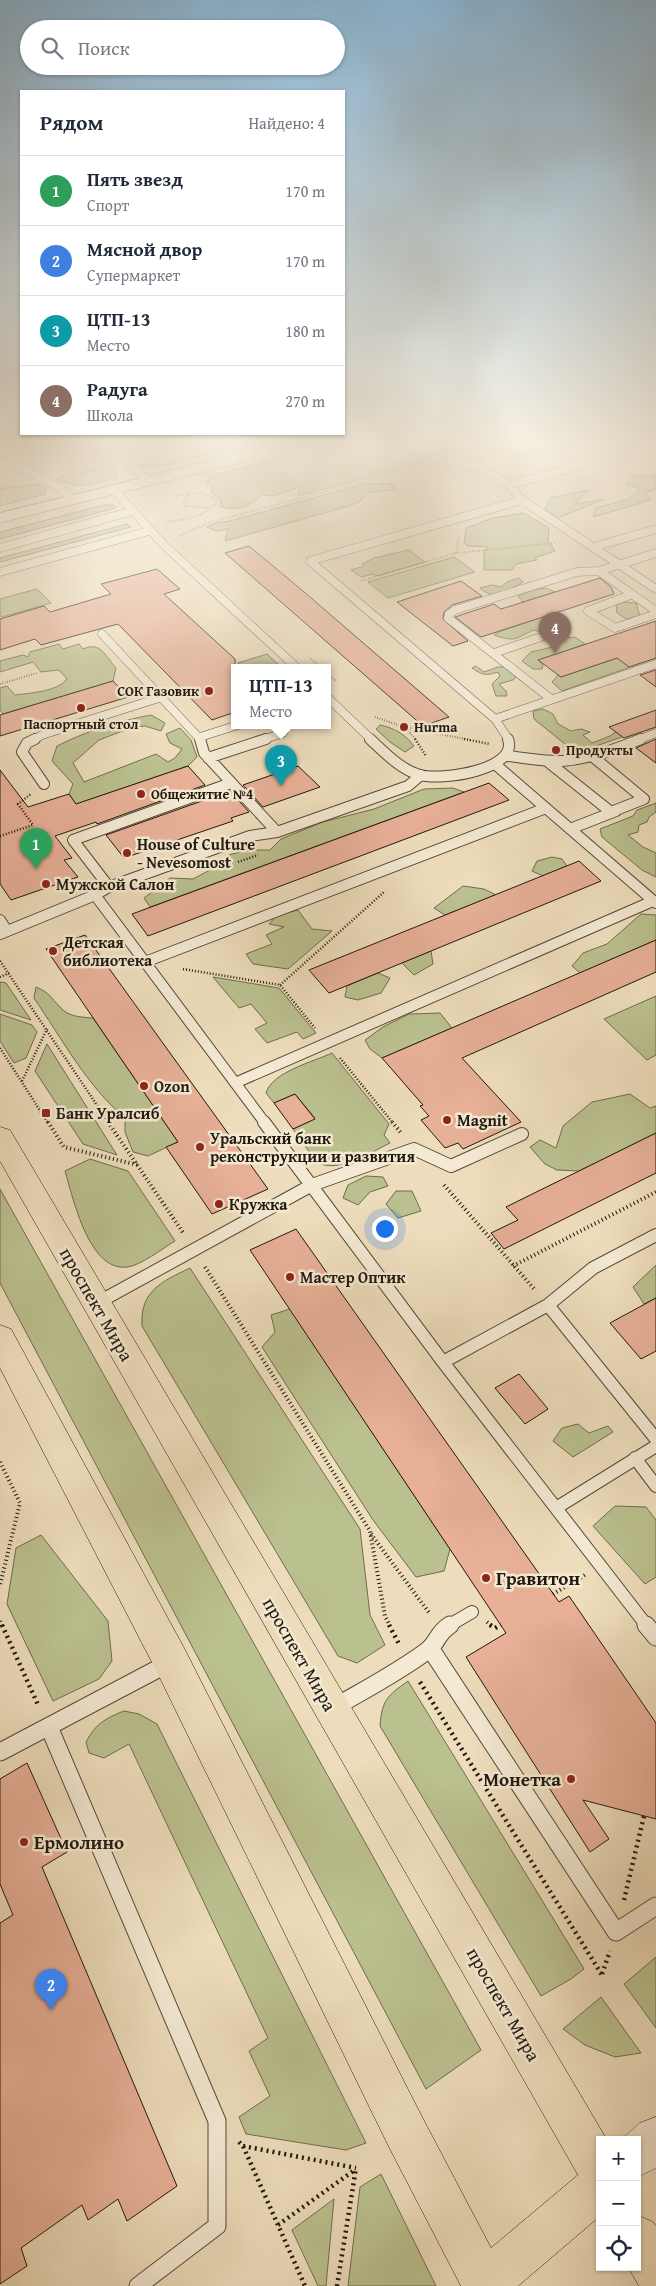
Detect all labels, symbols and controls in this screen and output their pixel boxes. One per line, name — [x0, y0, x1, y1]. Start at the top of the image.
search box — [20, 20, 345, 75]
icon: search — [38, 34, 66, 62]
text: Поиск — [78, 34, 130, 62]
text: Рядом — [40, 107, 103, 138]
text: Найдено: 4 — [248, 111, 325, 135]
text: Пять звезд — [87, 165, 183, 193]
text: 1 — [52, 179, 60, 203]
text: 170 m — [285, 179, 325, 203]
text: Спорт — [87, 193, 129, 217]
text: Мясной двор — [87, 235, 202, 263]
text: 2 — [52, 249, 60, 273]
text: 170 m — [285, 249, 325, 273]
text: Супермаркет — [87, 263, 180, 287]
text: ЦТП-13 — [87, 305, 151, 333]
text: 3 — [52, 319, 60, 343]
text: 180 m — [285, 319, 325, 343]
text: Место — [87, 333, 130, 357]
text: Радуга — [87, 375, 148, 403]
text: 4 — [52, 389, 60, 413]
text: 270 m — [285, 389, 325, 413]
text: Школа — [87, 403, 133, 427]
pin: 4 — [539, 612, 571, 653]
popup — [231, 664, 331, 729]
text: ЦТП-13 — [249, 671, 313, 699]
place label: СОК Газовик — [117, 681, 200, 701]
marker: СОК Газовик — [203, 685, 215, 697]
text: Место — [249, 699, 292, 723]
marker: Паспортный стол — [75, 702, 87, 714]
place label: Паспортный стол — [23, 714, 139, 734]
place label: Hurma — [414, 717, 458, 737]
marker: Hurma — [398, 721, 410, 733]
place label: Продукты — [566, 740, 633, 760]
marker: Продукты — [550, 744, 562, 756]
pin: 3 — [265, 745, 297, 786]
place label: Общежитие №4 — [151, 784, 253, 804]
marker: Общежитие №4 — [135, 788, 147, 800]
pin: 1 — [20, 828, 52, 869]
place label: House of Culture - Nevesomost — [137, 832, 255, 874]
marker: House of Culture - Nevesomost — [121, 847, 133, 859]
place label: Мужской Салон — [56, 872, 174, 896]
marker: Мужской Салон — [40, 878, 52, 890]
place label: Детская библиотека — [62, 930, 153, 972]
marker: Детская библиотека — [47, 945, 59, 957]
place label: Ozon — [154, 1074, 190, 1098]
marker: Ozon — [138, 1080, 150, 1092]
place label: Банк Уралсиб — [56, 1101, 160, 1125]
marker: Банк Уралсиб — [40, 1107, 52, 1119]
place label: Magnit — [457, 1108, 508, 1132]
marker: Magnit — [441, 1114, 453, 1126]
place label: Уральский банк реконструкции и развития — [210, 1126, 415, 1168]
marker: Уральский банк реконструкции и развития — [194, 1141, 206, 1153]
place label: Кружка — [229, 1192, 288, 1216]
marker: Кружка — [213, 1198, 225, 1210]
your location — [372, 1216, 398, 1242]
street label: проспект Мира — [53, 1242, 141, 1366]
place label: Мастер Оптик — [300, 1265, 406, 1289]
marker: Мастер Оптик — [284, 1271, 296, 1283]
place label: Гравитон — [496, 1564, 580, 1592]
marker: Гравитон — [480, 1572, 492, 1584]
street label: проспект Мира — [256, 1592, 344, 1716]
place label: Монетка — [483, 1765, 561, 1793]
marker: Монетка — [565, 1773, 577, 1785]
place label: Ермолино — [34, 1828, 124, 1856]
marker: Ермолино — [18, 1836, 30, 1848]
street label: проспект Мира — [460, 1942, 548, 2066]
pin: 2 — [35, 1969, 67, 2010]
map controls — [596, 2136, 641, 2271]
button: + — [596, 2136, 641, 2181]
button: − — [596, 2181, 641, 2226]
button: locate — [596, 2226, 641, 2271]

